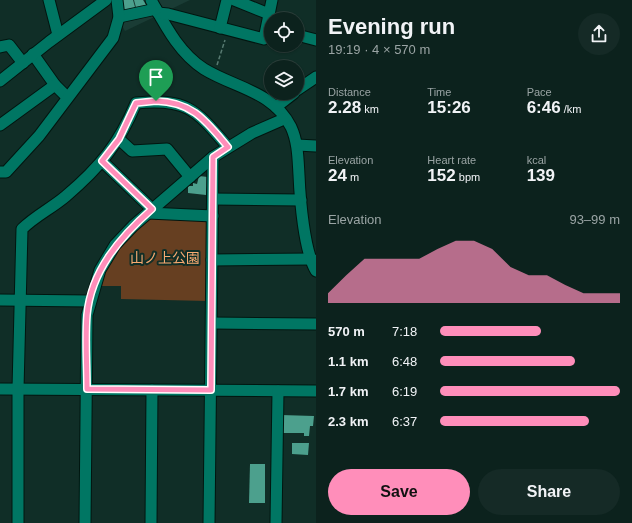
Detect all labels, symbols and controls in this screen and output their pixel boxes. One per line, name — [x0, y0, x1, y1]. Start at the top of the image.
map controls — [264, 12, 304, 100]
button: locate — [264, 12, 304, 52]
button: share — [578, 13, 620, 55]
text: Evening run — [328, 14, 455, 39]
text: 19:19 · 4 × 570 m — [328, 42, 430, 57]
pin — [139, 60, 173, 101]
button: layers — [264, 60, 304, 100]
icon: arrive — [145, 66, 167, 88]
text: Distance — [328, 86, 371, 98]
text: Time — [427, 86, 451, 98]
text: Pace — [527, 86, 552, 98]
text: 2.28 — [328, 98, 361, 117]
text: 15:26 — [427, 98, 471, 117]
text: 6:46 — [527, 98, 561, 117]
text: km — [361, 103, 379, 115]
text: /km — [561, 103, 581, 115]
text: Elevation — [328, 154, 373, 166]
text: Heart rate — [427, 154, 476, 166]
text: kcal — [527, 154, 546, 166]
text: 24 — [328, 166, 347, 185]
text: 152 — [427, 166, 456, 185]
text: 139 — [527, 166, 555, 185]
text: m — [347, 171, 359, 183]
text: bpm — [456, 171, 480, 183]
text: Elevation — [328, 212, 381, 227]
text: 93–99 m — [569, 212, 620, 227]
park label: 山ノ上公園 — [130, 250, 200, 266]
text: 570 m — [328, 324, 365, 339]
text: 7:18 — [392, 324, 417, 339]
text: 1.1 km — [328, 354, 368, 369]
text: 6:48 — [392, 354, 417, 369]
text: 1.7 km — [328, 384, 368, 399]
text: 6:19 — [392, 384, 417, 399]
text: 2.3 km — [328, 414, 368, 429]
text: 6:37 — [392, 414, 417, 429]
button: Save — [328, 469, 470, 515]
button: Share — [478, 469, 620, 515]

